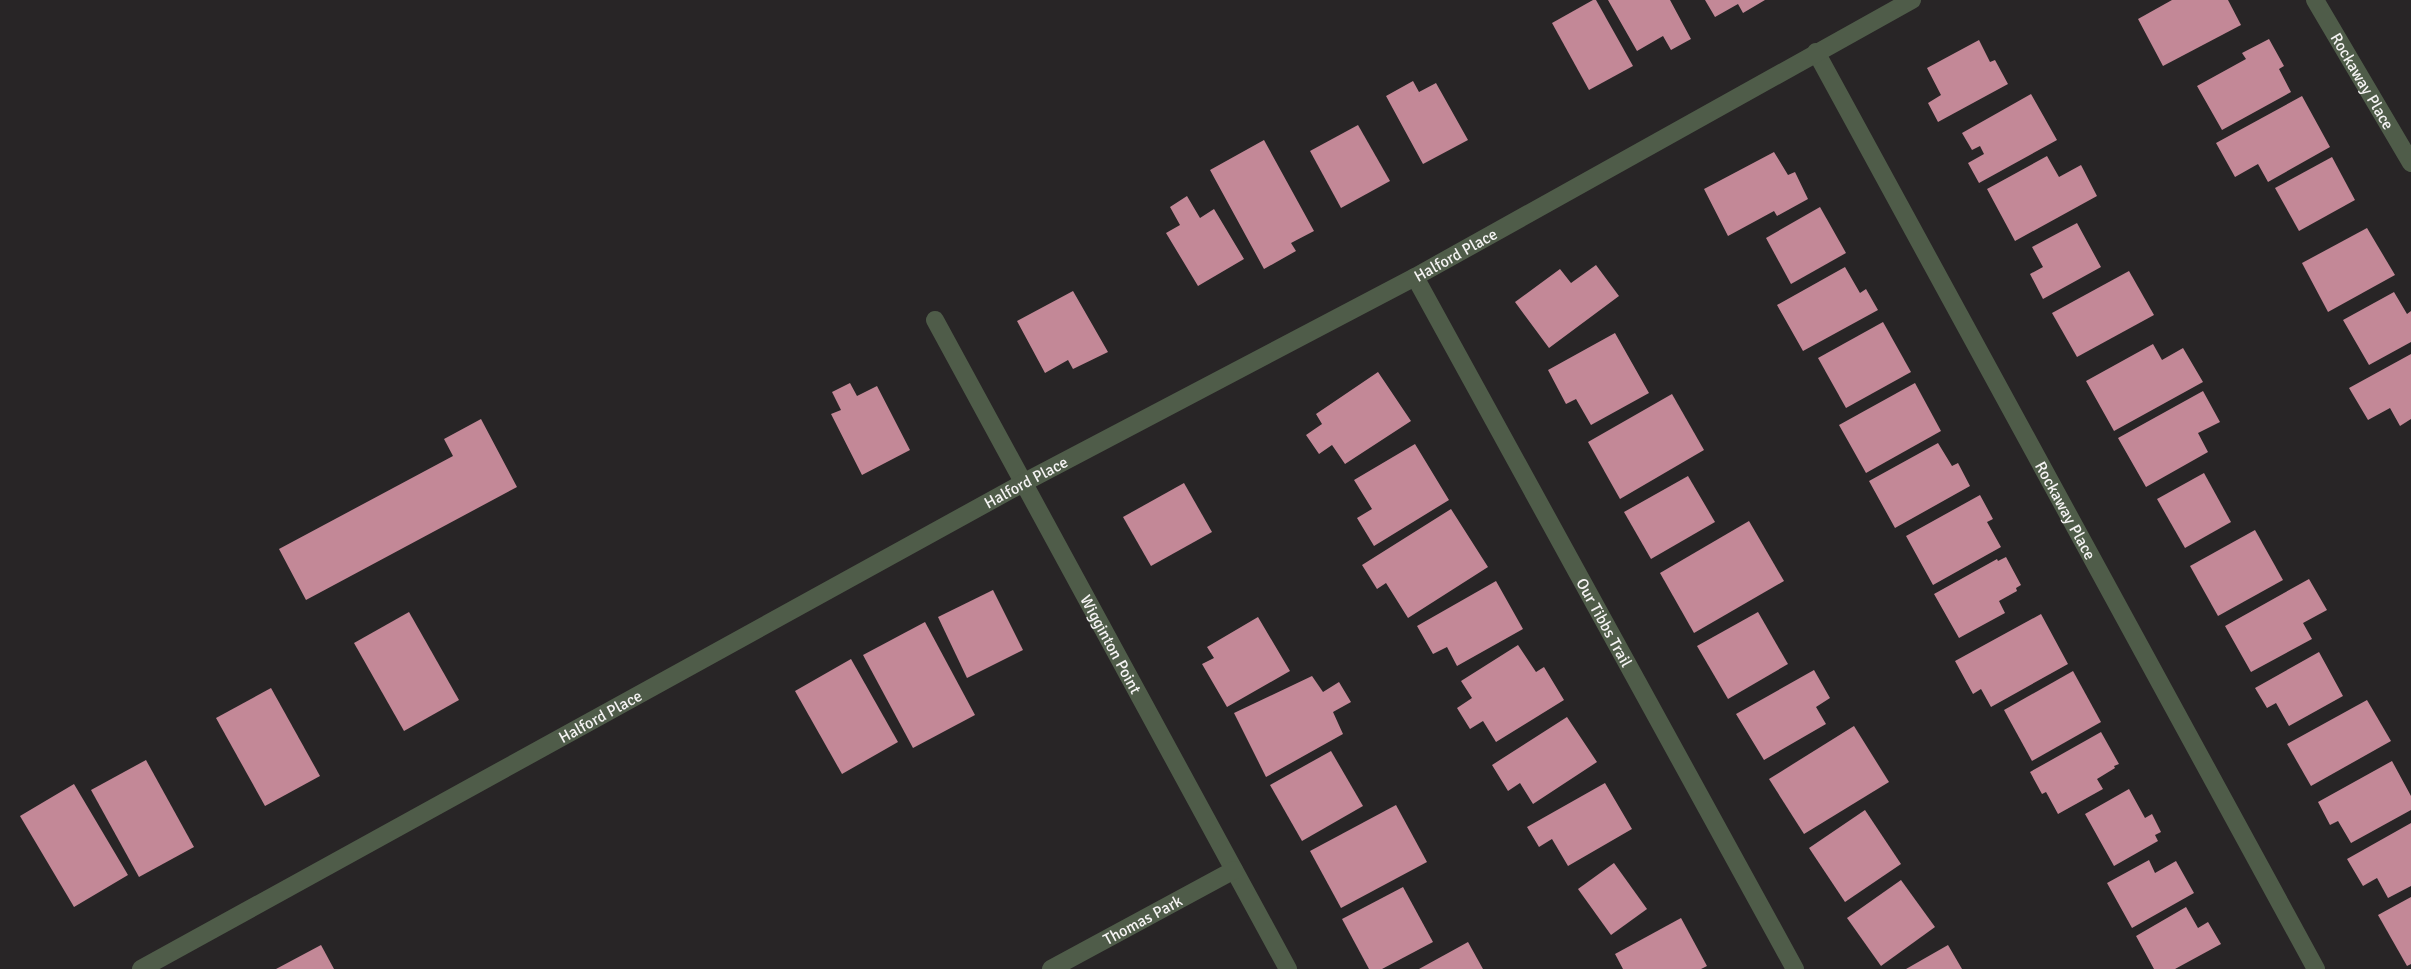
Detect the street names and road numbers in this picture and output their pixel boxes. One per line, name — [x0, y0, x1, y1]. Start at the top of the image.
street label: Rockaway Place — [2326, 29, 2398, 134]
street label: Halford Place — [1411, 224, 1501, 287]
street label: Halford Place — [981, 452, 1072, 513]
street label: Rockaway Place — [2030, 458, 2100, 563]
street label: Our Tibbs Trail — [1571, 575, 1636, 671]
street label: Wigginton Point — [1075, 592, 1146, 698]
street label: Halford Place — [555, 686, 646, 748]
street label: Thomas Park — [1100, 891, 1186, 950]

